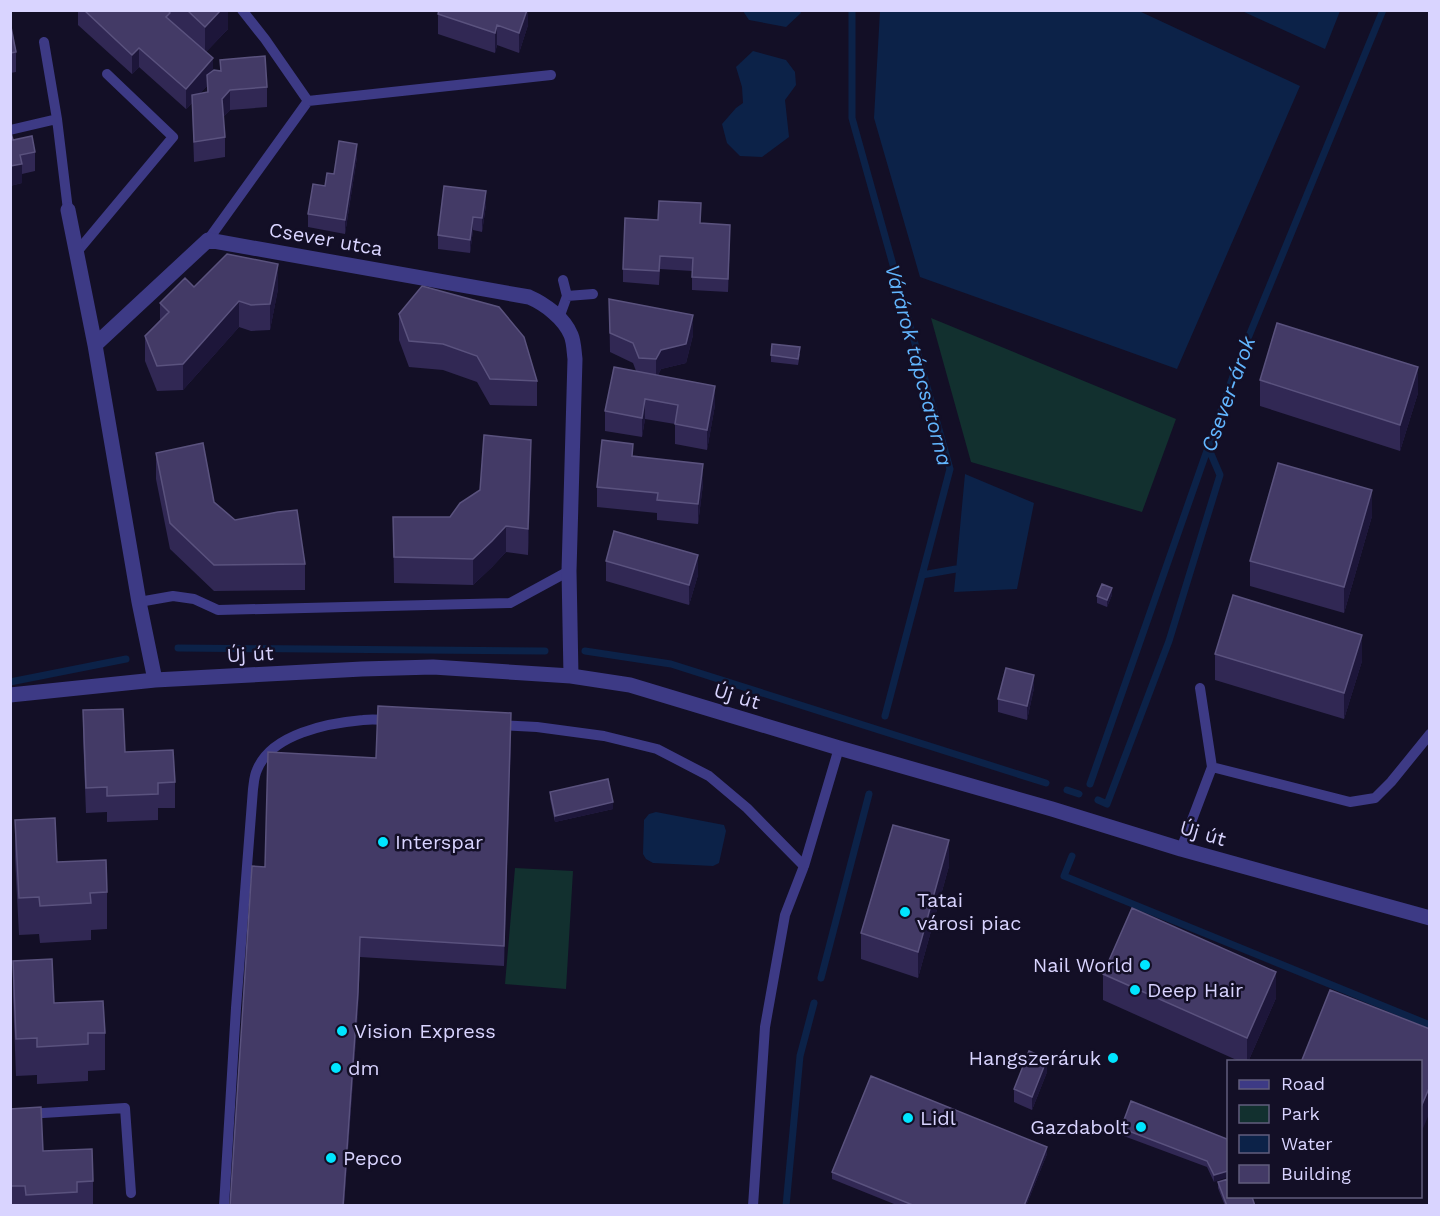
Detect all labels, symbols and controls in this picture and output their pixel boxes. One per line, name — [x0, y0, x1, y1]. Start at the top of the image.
street label: Csever utca — [267, 217, 385, 261]
water label: Várárok tápcsatorna — [880, 262, 958, 469]
water label: Csever-árok — [1196, 332, 1261, 455]
street label: Új út — [226, 641, 275, 667]
street label: Új út — [711, 678, 764, 715]
street label: Új út — [1177, 815, 1229, 851]
place label: Interspar — [395, 830, 483, 854]
marker: Interspar — [376, 835, 390, 849]
place label: Tatai városi piac — [917, 888, 1021, 935]
marker: Tatai városi piac — [898, 905, 912, 919]
place label: Nail World — [1033, 953, 1133, 977]
marker: Nail World — [1138, 958, 1152, 972]
place label: Deep Hair — [1147, 978, 1243, 1002]
marker: Deep Hair — [1128, 983, 1142, 997]
place label: Vision Express — [354, 1019, 496, 1043]
marker: Vision Express — [335, 1024, 349, 1038]
place label: Hangszeráruk — [968, 1046, 1101, 1070]
marker: Hangszeráruk — [1106, 1051, 1120, 1065]
place label: dm — [348, 1056, 380, 1080]
legend — [1227, 1060, 1422, 1198]
marker: dm — [329, 1061, 343, 1075]
text: Road — [1281, 1073, 1325, 1094]
text: Park — [1281, 1103, 1320, 1124]
place label: Lidl — [920, 1106, 956, 1130]
marker: Lidl — [901, 1111, 915, 1125]
place label: Gazdabolt — [1030, 1115, 1130, 1139]
marker: Gazdabolt — [1134, 1120, 1148, 1134]
text: Water — [1281, 1133, 1333, 1154]
place label: Pepco — [343, 1146, 402, 1170]
marker: Pepco — [324, 1151, 338, 1165]
text: Building — [1281, 1163, 1351, 1184]

